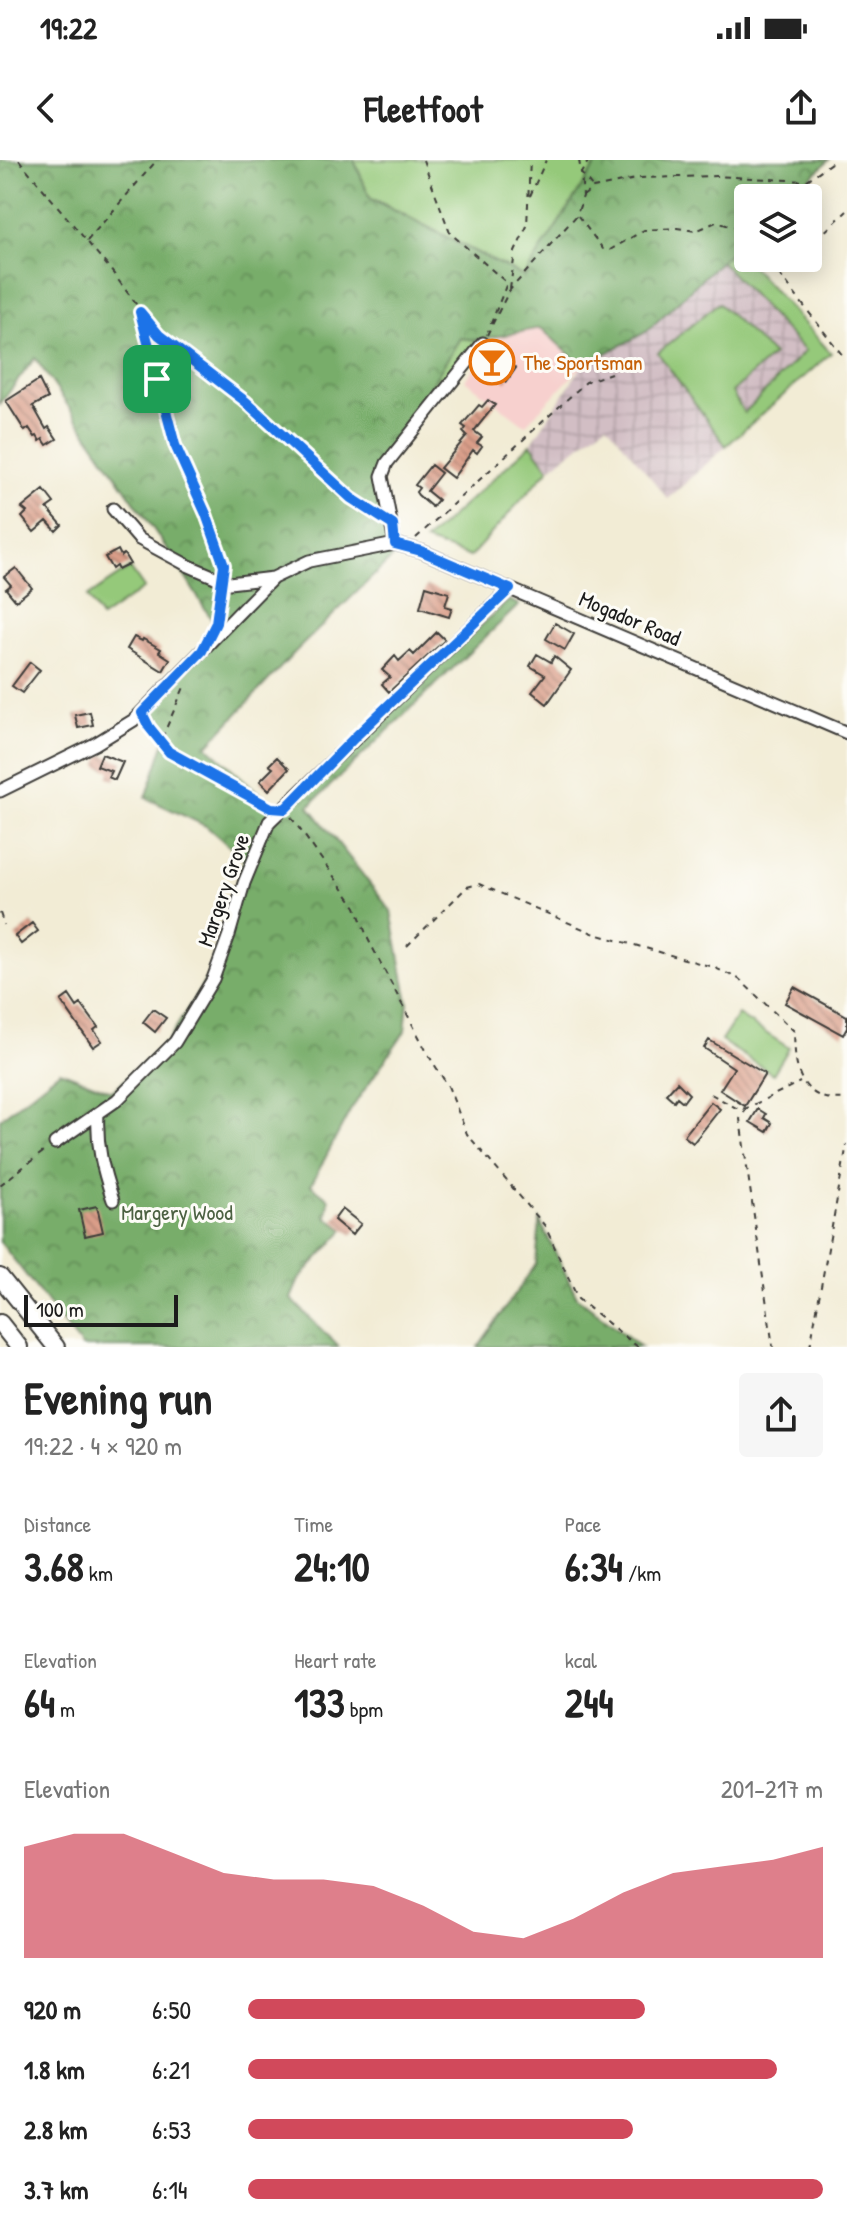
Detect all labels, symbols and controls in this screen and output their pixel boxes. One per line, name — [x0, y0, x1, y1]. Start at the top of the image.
text: 19:22 — [40, 8, 97, 48]
text: Fleetfoot — [364, 84, 483, 133]
icon: back — [24, 86, 68, 130]
icon: share — [779, 86, 823, 130]
map controls — [734, 184, 822, 272]
button: layers — [734, 184, 822, 272]
bar icon: The Sportsman — [468, 338, 516, 386]
pin — [123, 345, 191, 413]
place label: The Sportsman — [523, 347, 643, 377]
icon: arrive — [135, 357, 179, 401]
street label: Mogador Road — [575, 583, 686, 653]
street label: Margery Grove — [190, 830, 256, 950]
park label: Margery Wood — [121, 1197, 233, 1227]
scale bar — [24, 1291, 178, 1327]
text: 100 m — [36, 1294, 84, 1324]
text: Evening run — [24, 1368, 212, 1428]
button: share — [739, 1373, 823, 1457]
text: 19:22 · 4 × 920 m — [24, 1428, 182, 1463]
text: Distance — [24, 1509, 91, 1539]
text: Time — [294, 1509, 333, 1539]
text: Pace — [565, 1509, 601, 1539]
text: 3.68 — [24, 1539, 84, 1593]
text: 24:10 — [294, 1539, 370, 1593]
text: 6:34 — [565, 1539, 623, 1593]
text: km — [84, 1558, 113, 1588]
text: /km — [623, 1558, 661, 1588]
text: Elevation — [24, 1645, 97, 1675]
text: Heart rate — [294, 1645, 377, 1675]
text: kcal — [565, 1645, 597, 1675]
text: 64 — [24, 1675, 55, 1729]
text: 133 — [294, 1675, 345, 1729]
text: 244 — [565, 1675, 613, 1729]
text: m — [55, 1694, 75, 1724]
text: bpm — [345, 1694, 383, 1724]
text: Elevation — [24, 1771, 110, 1806]
text: 201–217 m — [721, 1771, 823, 1806]
text: 920 m — [24, 1992, 81, 2027]
text: 6:50 — [152, 1992, 191, 2027]
text: 1.8 km — [24, 2052, 85, 2087]
text: 6:21 — [152, 2052, 190, 2087]
text: 2.8 km — [24, 2112, 87, 2147]
text: 6:53 — [152, 2112, 191, 2147]
text: 3.7 km — [24, 2172, 89, 2207]
text: 6:14 — [152, 2172, 188, 2207]

